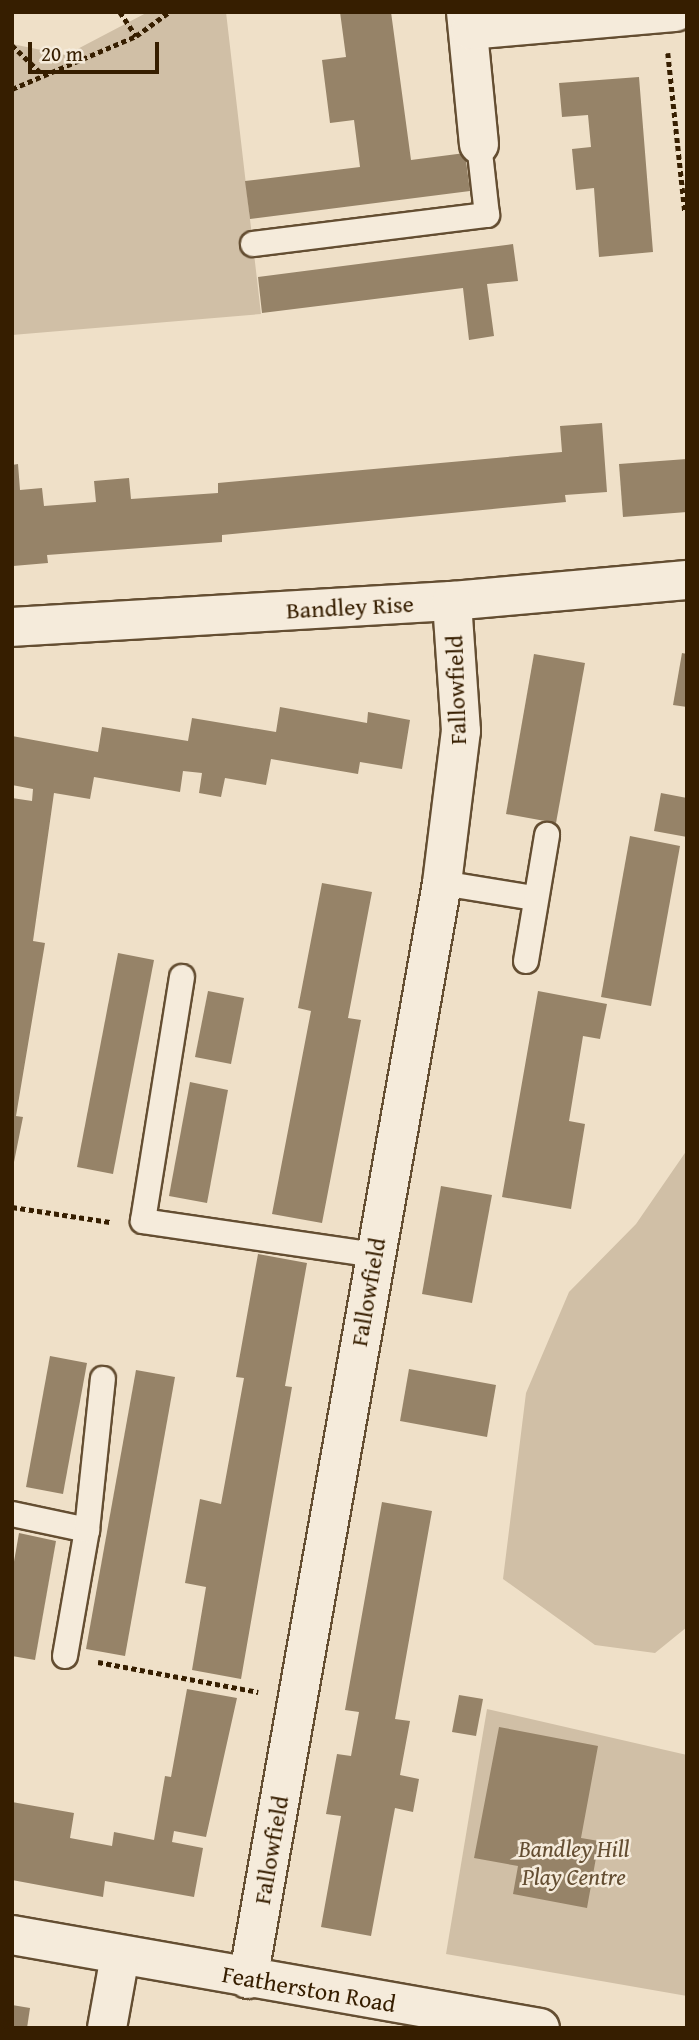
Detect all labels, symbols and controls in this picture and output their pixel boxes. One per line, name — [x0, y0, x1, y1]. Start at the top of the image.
scale bar — [32, 28, 163, 72]
text: 20 m — [41, 38, 83, 69]
street label: Bandley Rise — [285, 589, 415, 625]
street label: Fallowfield — [440, 635, 472, 745]
street label: Fallowfield — [344, 1235, 392, 1349]
street label: Fallowfield — [247, 1793, 295, 1907]
park label: Bandley Hill Play Centre — [518, 1835, 630, 1891]
street label: Featherston Road — [220, 1960, 398, 2018]

